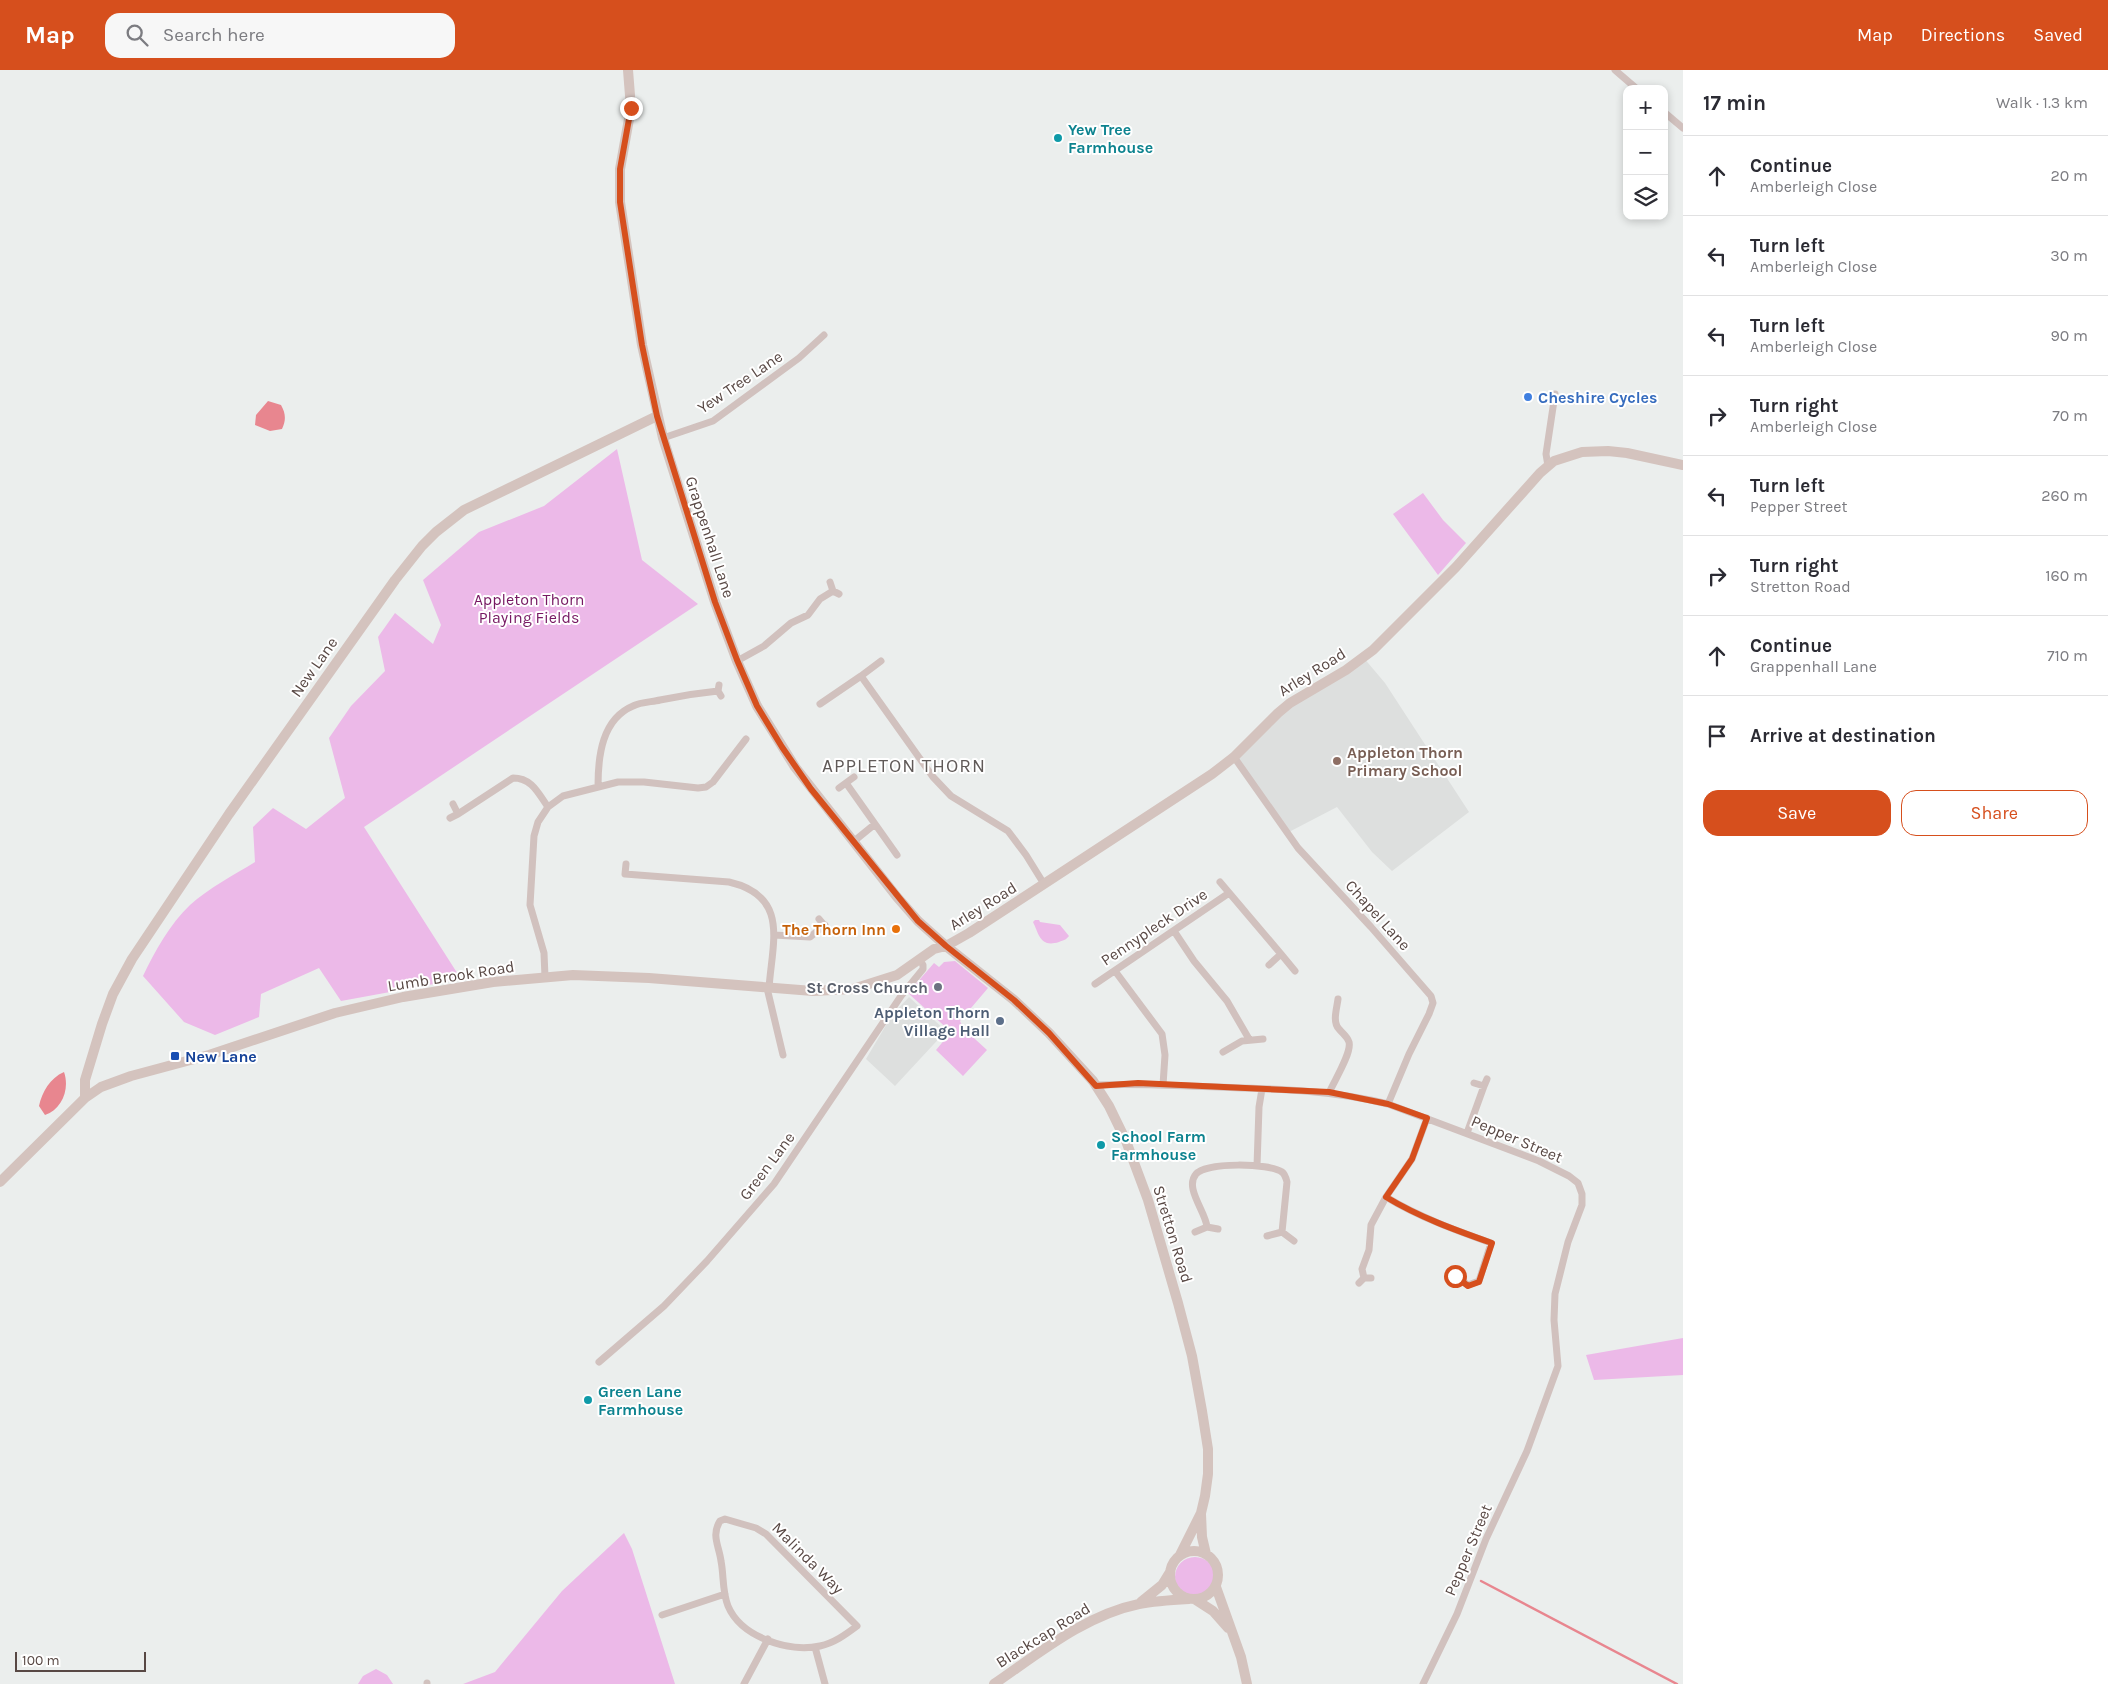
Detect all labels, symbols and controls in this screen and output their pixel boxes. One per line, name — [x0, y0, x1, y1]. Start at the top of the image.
search box — [105, 13, 455, 58]
text: Map — [25, 21, 75, 49]
icon: search — [123, 21, 151, 49]
text: Search here — [163, 24, 265, 46]
text: Map — [1857, 24, 1893, 46]
text: Directions — [1921, 24, 2005, 46]
text: Saved — [2033, 24, 2083, 46]
map controls — [1623, 85, 1668, 220]
button: + — [1623, 85, 1668, 130]
text: 17 min — [1703, 91, 1766, 115]
text: Walk · 1.3 km — [1996, 93, 2088, 112]
route end — [620, 97, 643, 120]
place label: Yew Tree Farmhouse — [1068, 120, 1153, 157]
button: − — [1623, 130, 1668, 175]
marker: Yew Tree Farmhouse — [1052, 132, 1064, 144]
text: Continue — [1750, 155, 1832, 177]
icon: ahead — [1703, 162, 1731, 190]
text: 20 m — [2050, 166, 2088, 185]
button: layers — [1623, 175, 1668, 220]
text: Amberleigh Close — [1750, 177, 1877, 196]
text: Turn left — [1750, 235, 1825, 257]
icon: left — [1703, 242, 1731, 270]
text: 30 m — [2050, 246, 2088, 265]
text: Amberleigh Close — [1750, 257, 1877, 276]
text: Turn left — [1750, 315, 1825, 337]
icon: left — [1703, 322, 1731, 350]
text: 90 m — [2050, 326, 2088, 345]
text: Amberleigh Close — [1750, 337, 1877, 356]
street label: Yew Tree Lane — [694, 347, 786, 417]
place label: Cheshire Cycles — [1538, 388, 1658, 407]
marker: Cheshire Cycles — [1522, 391, 1534, 403]
text: Turn right — [1750, 395, 1839, 417]
icon: right — [1703, 402, 1731, 430]
text: 70 m — [2052, 406, 2088, 425]
text: Amberleigh Close — [1750, 417, 1877, 436]
street label: Grappenhall Lane — [681, 474, 739, 600]
text: Turn left — [1750, 475, 1825, 497]
icon: left — [1703, 482, 1731, 510]
text: 260 m — [2041, 486, 2088, 505]
text: Pepper Street — [1750, 497, 1848, 516]
text: Turn right — [1750, 555, 1839, 577]
icon: right — [1703, 562, 1731, 590]
text: 160 m — [2045, 566, 2088, 585]
text: Stretton Road — [1750, 577, 1851, 596]
park label: Appleton Thorn Playing Fields — [474, 590, 584, 627]
street label: New Lane — [287, 633, 341, 701]
text: Continue — [1750, 635, 1832, 657]
icon: ahead — [1703, 642, 1731, 670]
street label: Arley Road — [1275, 644, 1349, 700]
text: 710 m — [2047, 646, 2088, 665]
text: Grappenhall Lane — [1750, 657, 1877, 676]
icon: arrive — [1703, 722, 1731, 750]
text: Arrive at destination — [1750, 725, 1936, 747]
place label: Appleton Thorn Primary School — [1347, 743, 1463, 780]
district label: APPLETON THORN — [822, 755, 986, 777]
marker: Appleton Thorn Primary School — [1331, 755, 1343, 767]
button: Save — [1703, 790, 1891, 836]
button: Share — [1901, 790, 2088, 836]
street label: Chapel Lane — [1341, 876, 1415, 954]
street label: Arley Road — [946, 878, 1020, 934]
street label: Pennypleck Drive — [1097, 884, 1211, 970]
place label: The Thorn Inn — [782, 920, 886, 939]
marker: The Thorn Inn — [890, 923, 902, 935]
street label: Lumb Brook Road — [386, 957, 516, 995]
place label: St Cross Church — [806, 978, 928, 997]
marker: St Cross Church — [932, 981, 944, 993]
place label: Appleton Thorn Village Hall — [874, 1003, 990, 1040]
marker: Appleton Thorn Village Hall — [994, 1015, 1006, 1027]
place label: New Lane — [185, 1047, 257, 1066]
marker: New Lane — [169, 1050, 181, 1062]
street label: Pepper Street — [1468, 1111, 1566, 1167]
place label: School Farm Farmhouse — [1111, 1127, 1206, 1164]
street label: Green Lane — [735, 1128, 799, 1204]
marker: School Farm Farmhouse — [1095, 1139, 1107, 1151]
street label: Stretton Road — [1149, 1183, 1197, 1285]
route start — [1444, 1265, 1467, 1288]
place label: Green Lane Farmhouse — [598, 1382, 683, 1419]
marker: Green Lane Farmhouse — [582, 1394, 594, 1406]
street label: Pepper Street — [1440, 1501, 1496, 1599]
street label: Malinda Way — [768, 1518, 848, 1598]
street label: Blackcap Road — [992, 1598, 1094, 1672]
scale bar — [15, 1649, 146, 1672]
text: 100 m — [22, 1652, 60, 1669]

